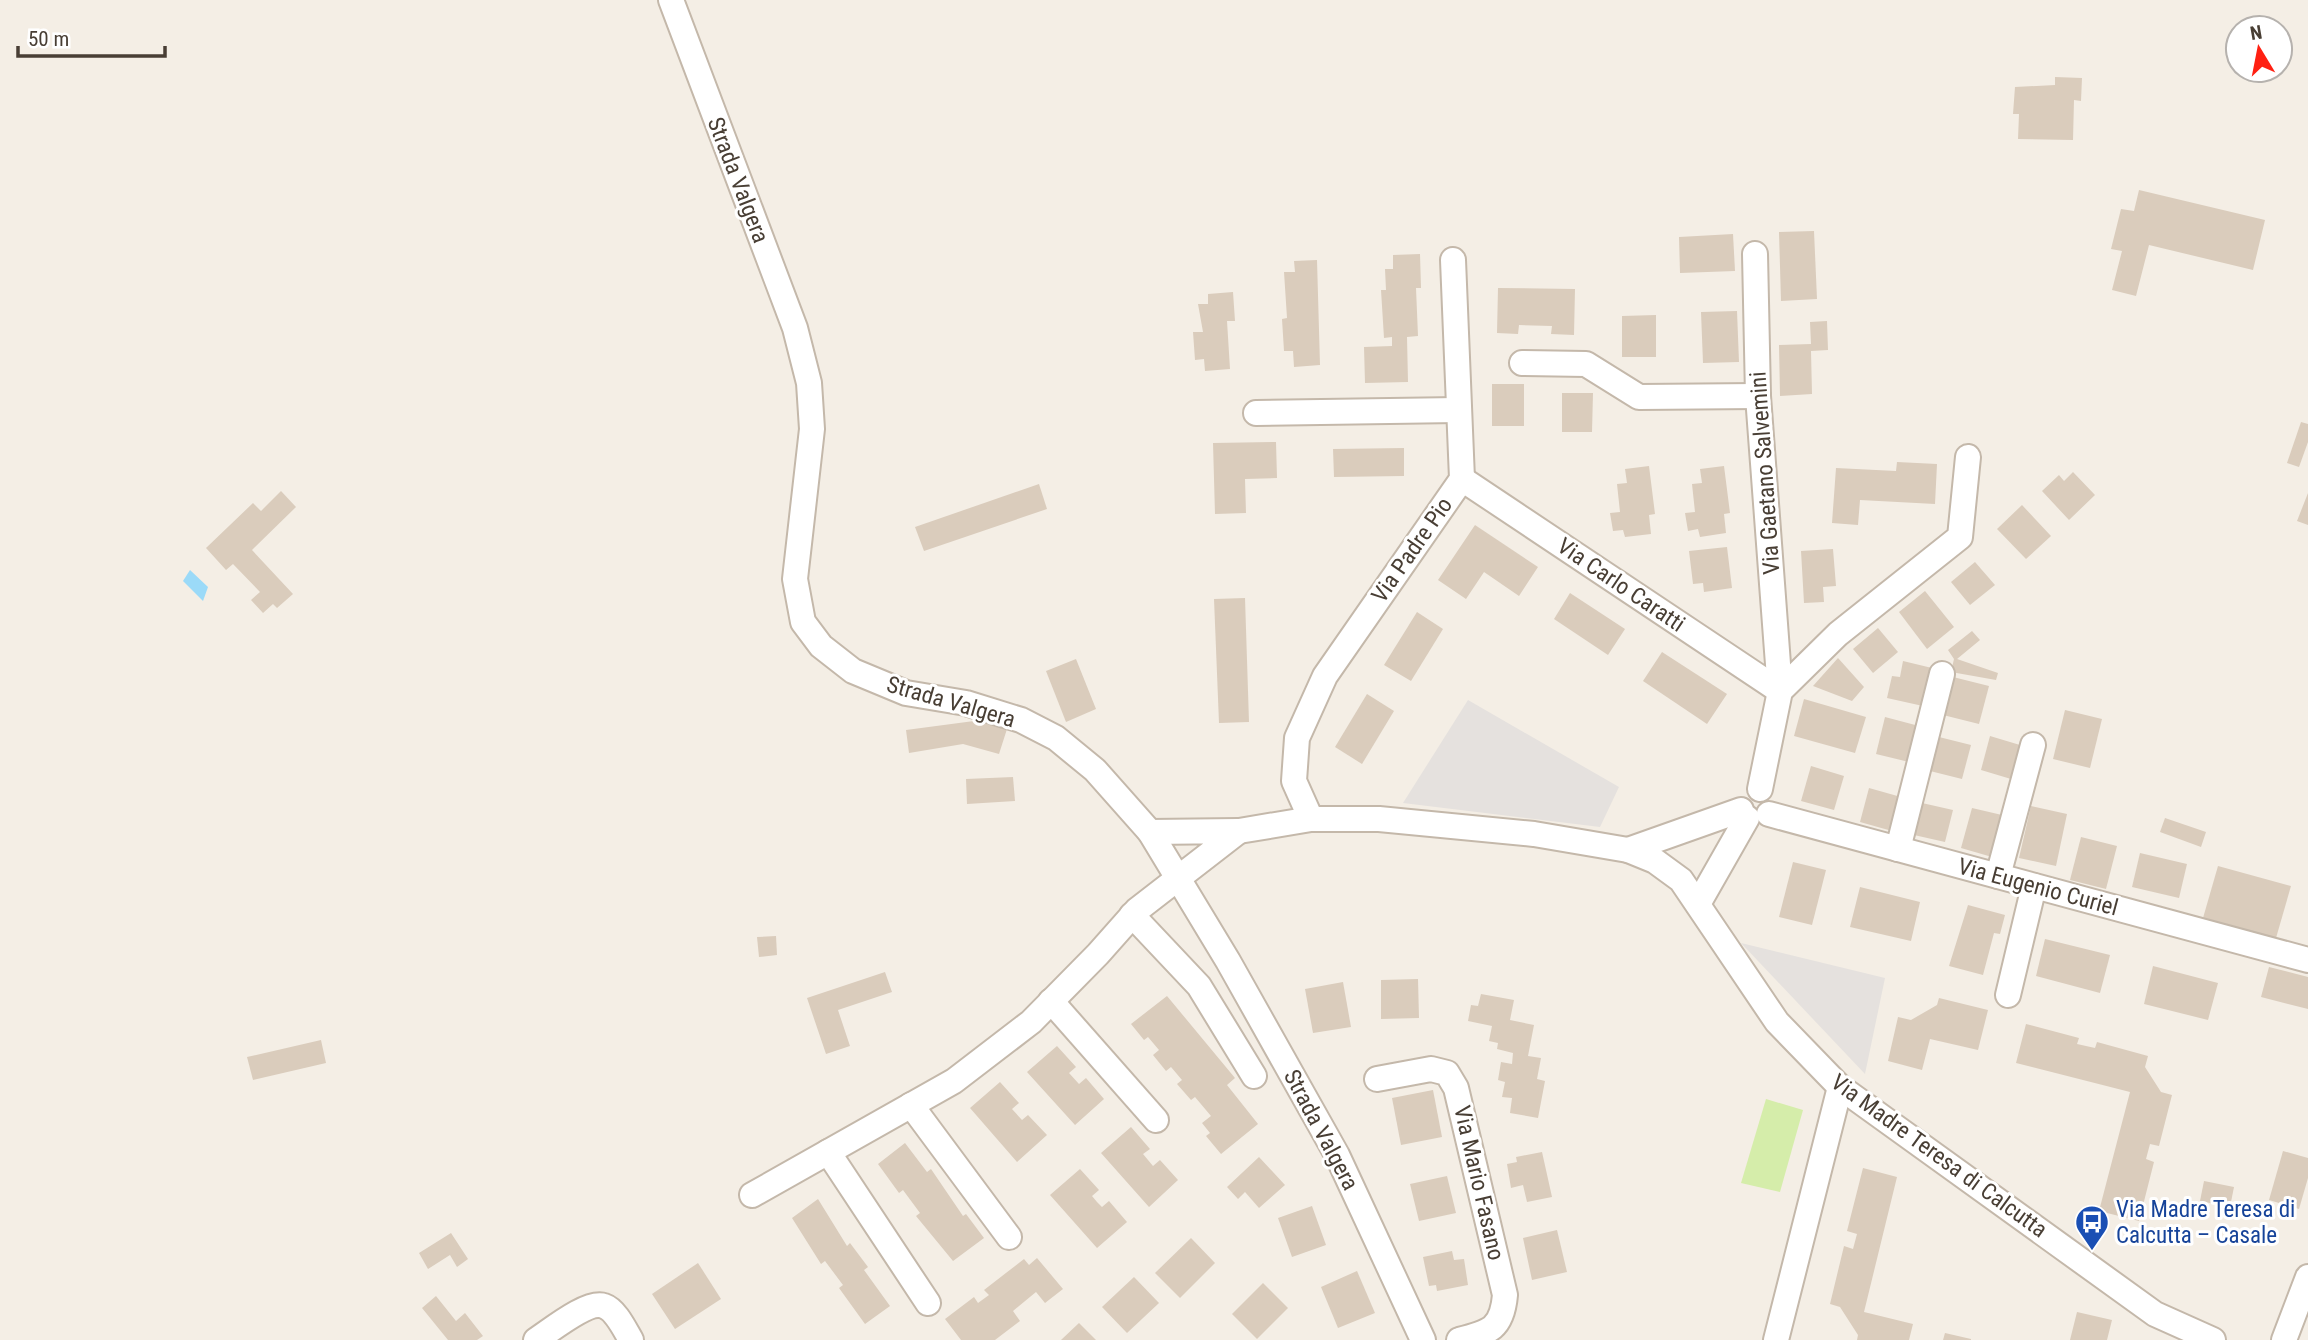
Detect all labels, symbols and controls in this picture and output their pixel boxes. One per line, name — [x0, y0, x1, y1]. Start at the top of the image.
scale bar — [18, 14, 164, 58]
north arrow — [2224, 14, 2294, 84]
text: N — [2248, 20, 2264, 45]
text: 50 m — [28, 27, 69, 51]
street label: Strada Valgera — [702, 113, 774, 247]
street label: Via Gaetano Salvemini — [1744, 371, 1786, 575]
street label: Via Padre Pio — [1366, 492, 1458, 608]
street label: Via Carlo Caratti — [1552, 532, 1690, 638]
street label: Strada Valgera — [884, 671, 1018, 733]
street label: Via Eugenio Curiel — [1955, 853, 2121, 921]
street label: Strada Valgera — [1278, 1065, 1364, 1195]
street label: Via Madre Teresa di Calcutta — [1826, 1069, 2052, 1243]
street label: Via Mario Fasano — [1448, 1103, 1510, 1263]
place label: Via Madre Teresa di Calcutta – Casale — [2116, 1196, 2295, 1249]
bus stop icon: Via Madre Teresa di Calcutta – Casale — [2073, 1203, 2111, 1252]

